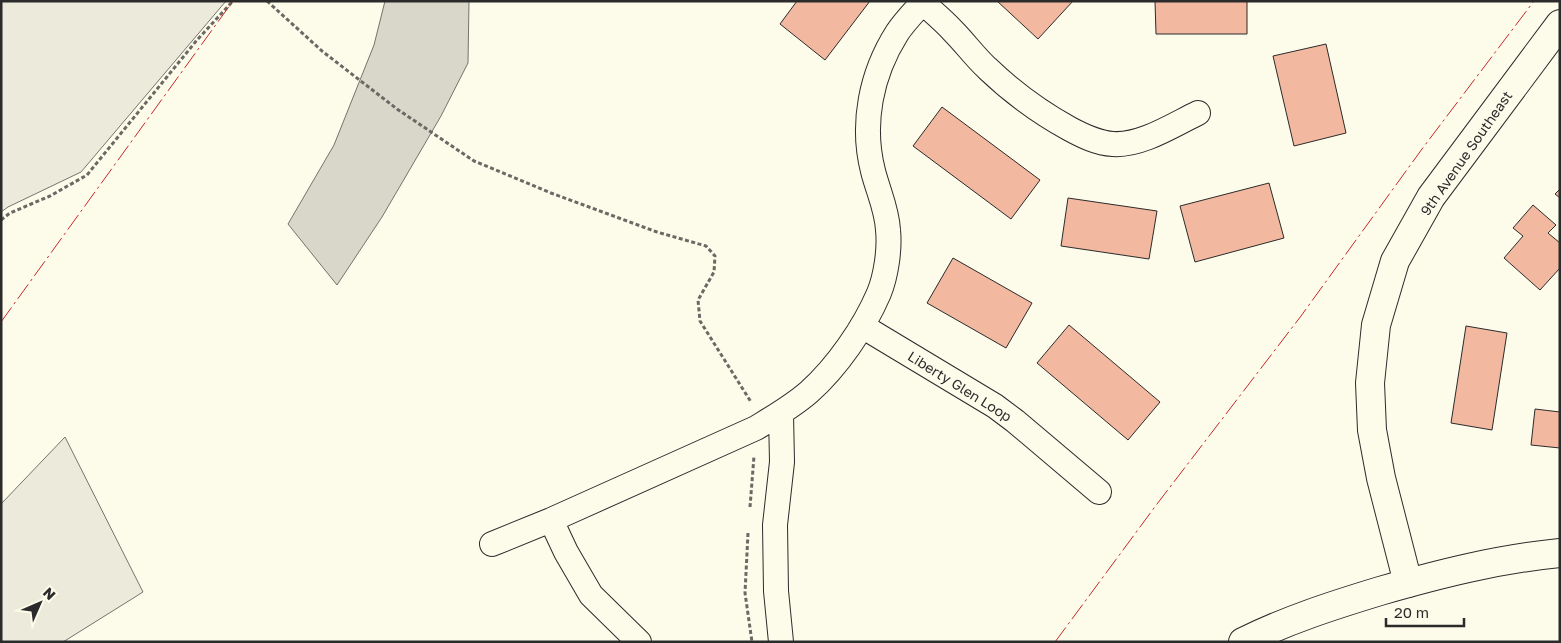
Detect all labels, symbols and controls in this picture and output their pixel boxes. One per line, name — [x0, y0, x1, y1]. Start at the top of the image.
street label: 9th Avenue Southeast — [1417, 87, 1515, 219]
street label: Liberty Glen Loop — [905, 347, 1015, 425]
north arrow — [15, 578, 65, 628]
text: N — [40, 584, 59, 603]
scale bar — [1386, 596, 1464, 628]
text: 20 m — [1394, 603, 1429, 621]

